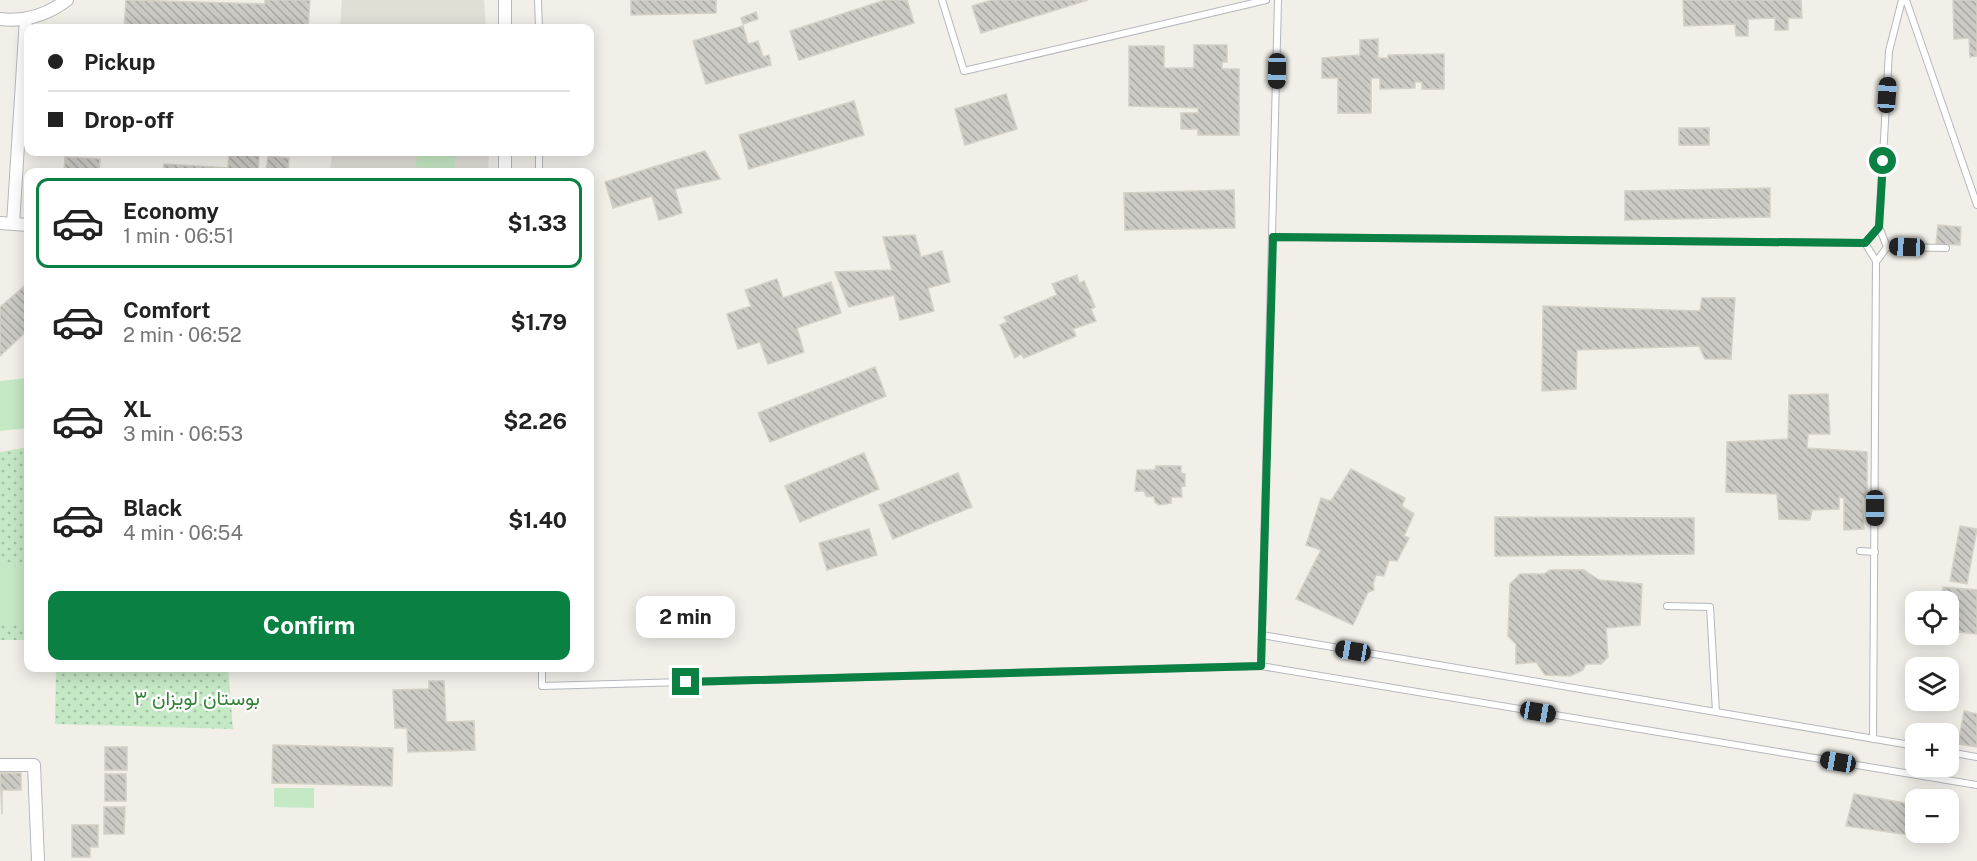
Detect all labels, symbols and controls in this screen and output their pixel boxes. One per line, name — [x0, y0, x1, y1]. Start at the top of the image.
text: Pickup — [84, 49, 155, 75]
car — [1268, 53, 1286, 89]
car — [1877, 76, 1897, 114]
text: Drop-off — [84, 107, 174, 133]
route start — [1869, 147, 1896, 174]
icon: car — [51, 196, 105, 250]
text: Economy — [123, 198, 219, 224]
text: $1.33 — [507, 210, 567, 236]
text: 1 min · 06:51 — [123, 224, 234, 248]
car — [1889, 237, 1925, 257]
icon: car — [51, 295, 105, 349]
text: Comfort — [123, 297, 210, 323]
text: $1.79 — [510, 309, 567, 335]
text: 2 min · 06:52 — [123, 323, 242, 347]
icon: car — [51, 394, 105, 448]
text: XL — [123, 396, 151, 422]
text: $2.26 — [503, 408, 567, 434]
text: 3 min · 06:53 — [123, 422, 243, 446]
car — [1866, 490, 1884, 526]
icon: car — [51, 493, 105, 547]
text: Black — [123, 495, 182, 521]
text: $1.40 — [508, 507, 567, 533]
text: 4 min · 06:54 — [123, 521, 243, 545]
button: Confirm — [48, 591, 570, 660]
map controls — [1905, 591, 1959, 843]
button: locate — [1905, 591, 1959, 645]
callout: 2 min — [636, 595, 736, 637]
text: 2 min — [659, 605, 712, 629]
car — [1334, 639, 1372, 663]
button: layers — [1905, 657, 1959, 711]
route end — [672, 668, 699, 695]
park label: بوستان لویزان ۳ — [134, 686, 260, 711]
car — [1519, 700, 1557, 724]
button: + — [1905, 723, 1959, 777]
car — [1819, 750, 1857, 774]
button: − — [1905, 789, 1959, 843]

